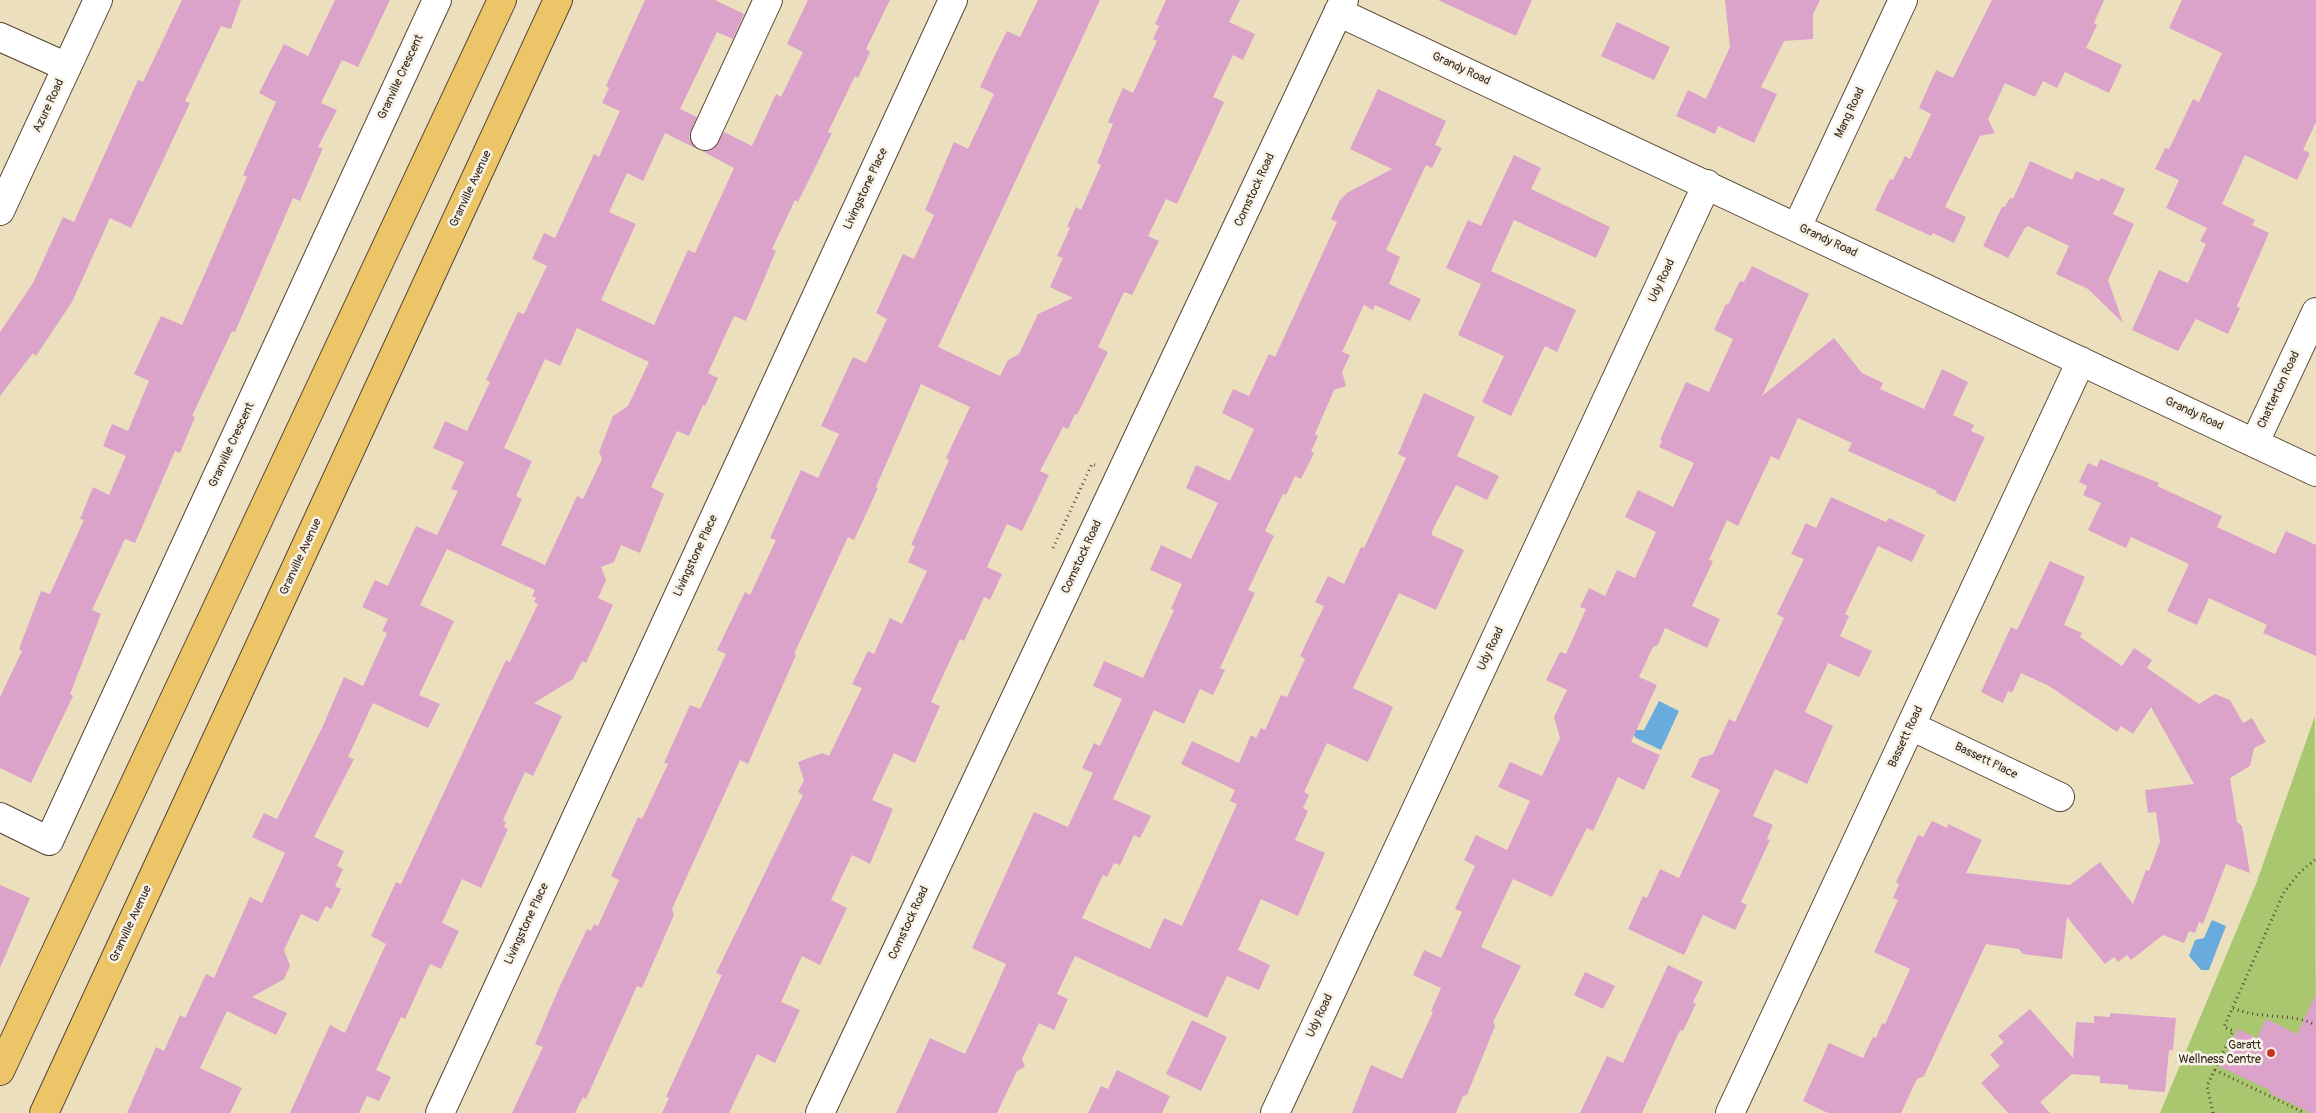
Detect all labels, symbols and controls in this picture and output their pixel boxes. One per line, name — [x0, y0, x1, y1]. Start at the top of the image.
street label: Granville Crescent — [375, 32, 427, 122]
street label: Grandy Road — [1430, 49, 1492, 89]
street label: Azure Road — [30, 77, 68, 135]
street label: Mang Road — [1832, 85, 1868, 141]
street label: Livingstone Place — [841, 146, 891, 232]
street label: Granville Avenue — [447, 148, 495, 230]
street label: Comstock Road — [1232, 151, 1278, 229]
street label: Grandy Road — [1797, 221, 1859, 261]
street label: Udy Road — [1646, 257, 1678, 305]
street label: Chatterton Road — [2255, 349, 2303, 431]
street label: Grandy Road — [2163, 394, 2225, 434]
street label: Granville Crescent — [206, 400, 258, 490]
street label: Livingstone Place — [671, 513, 721, 599]
street label: Granville Avenue — [277, 516, 325, 598]
street label: Comstock Road — [1059, 518, 1105, 596]
street label: Udy Road — [1475, 625, 1507, 673]
street label: Bassett Road — [1885, 704, 1927, 770]
street label: Bassett Place — [1952, 740, 2020, 782]
street label: Livingstone Place — [502, 881, 552, 967]
street label: Granville Avenue — [107, 883, 155, 965]
street label: Comstock Road — [886, 884, 932, 962]
street label: Udy Road — [1304, 992, 1336, 1040]
place label: Garatt Wellness Centre — [2179, 1039, 2261, 1067]
marker: Garatt Wellness Centre — [2265, 1047, 2277, 1059]

